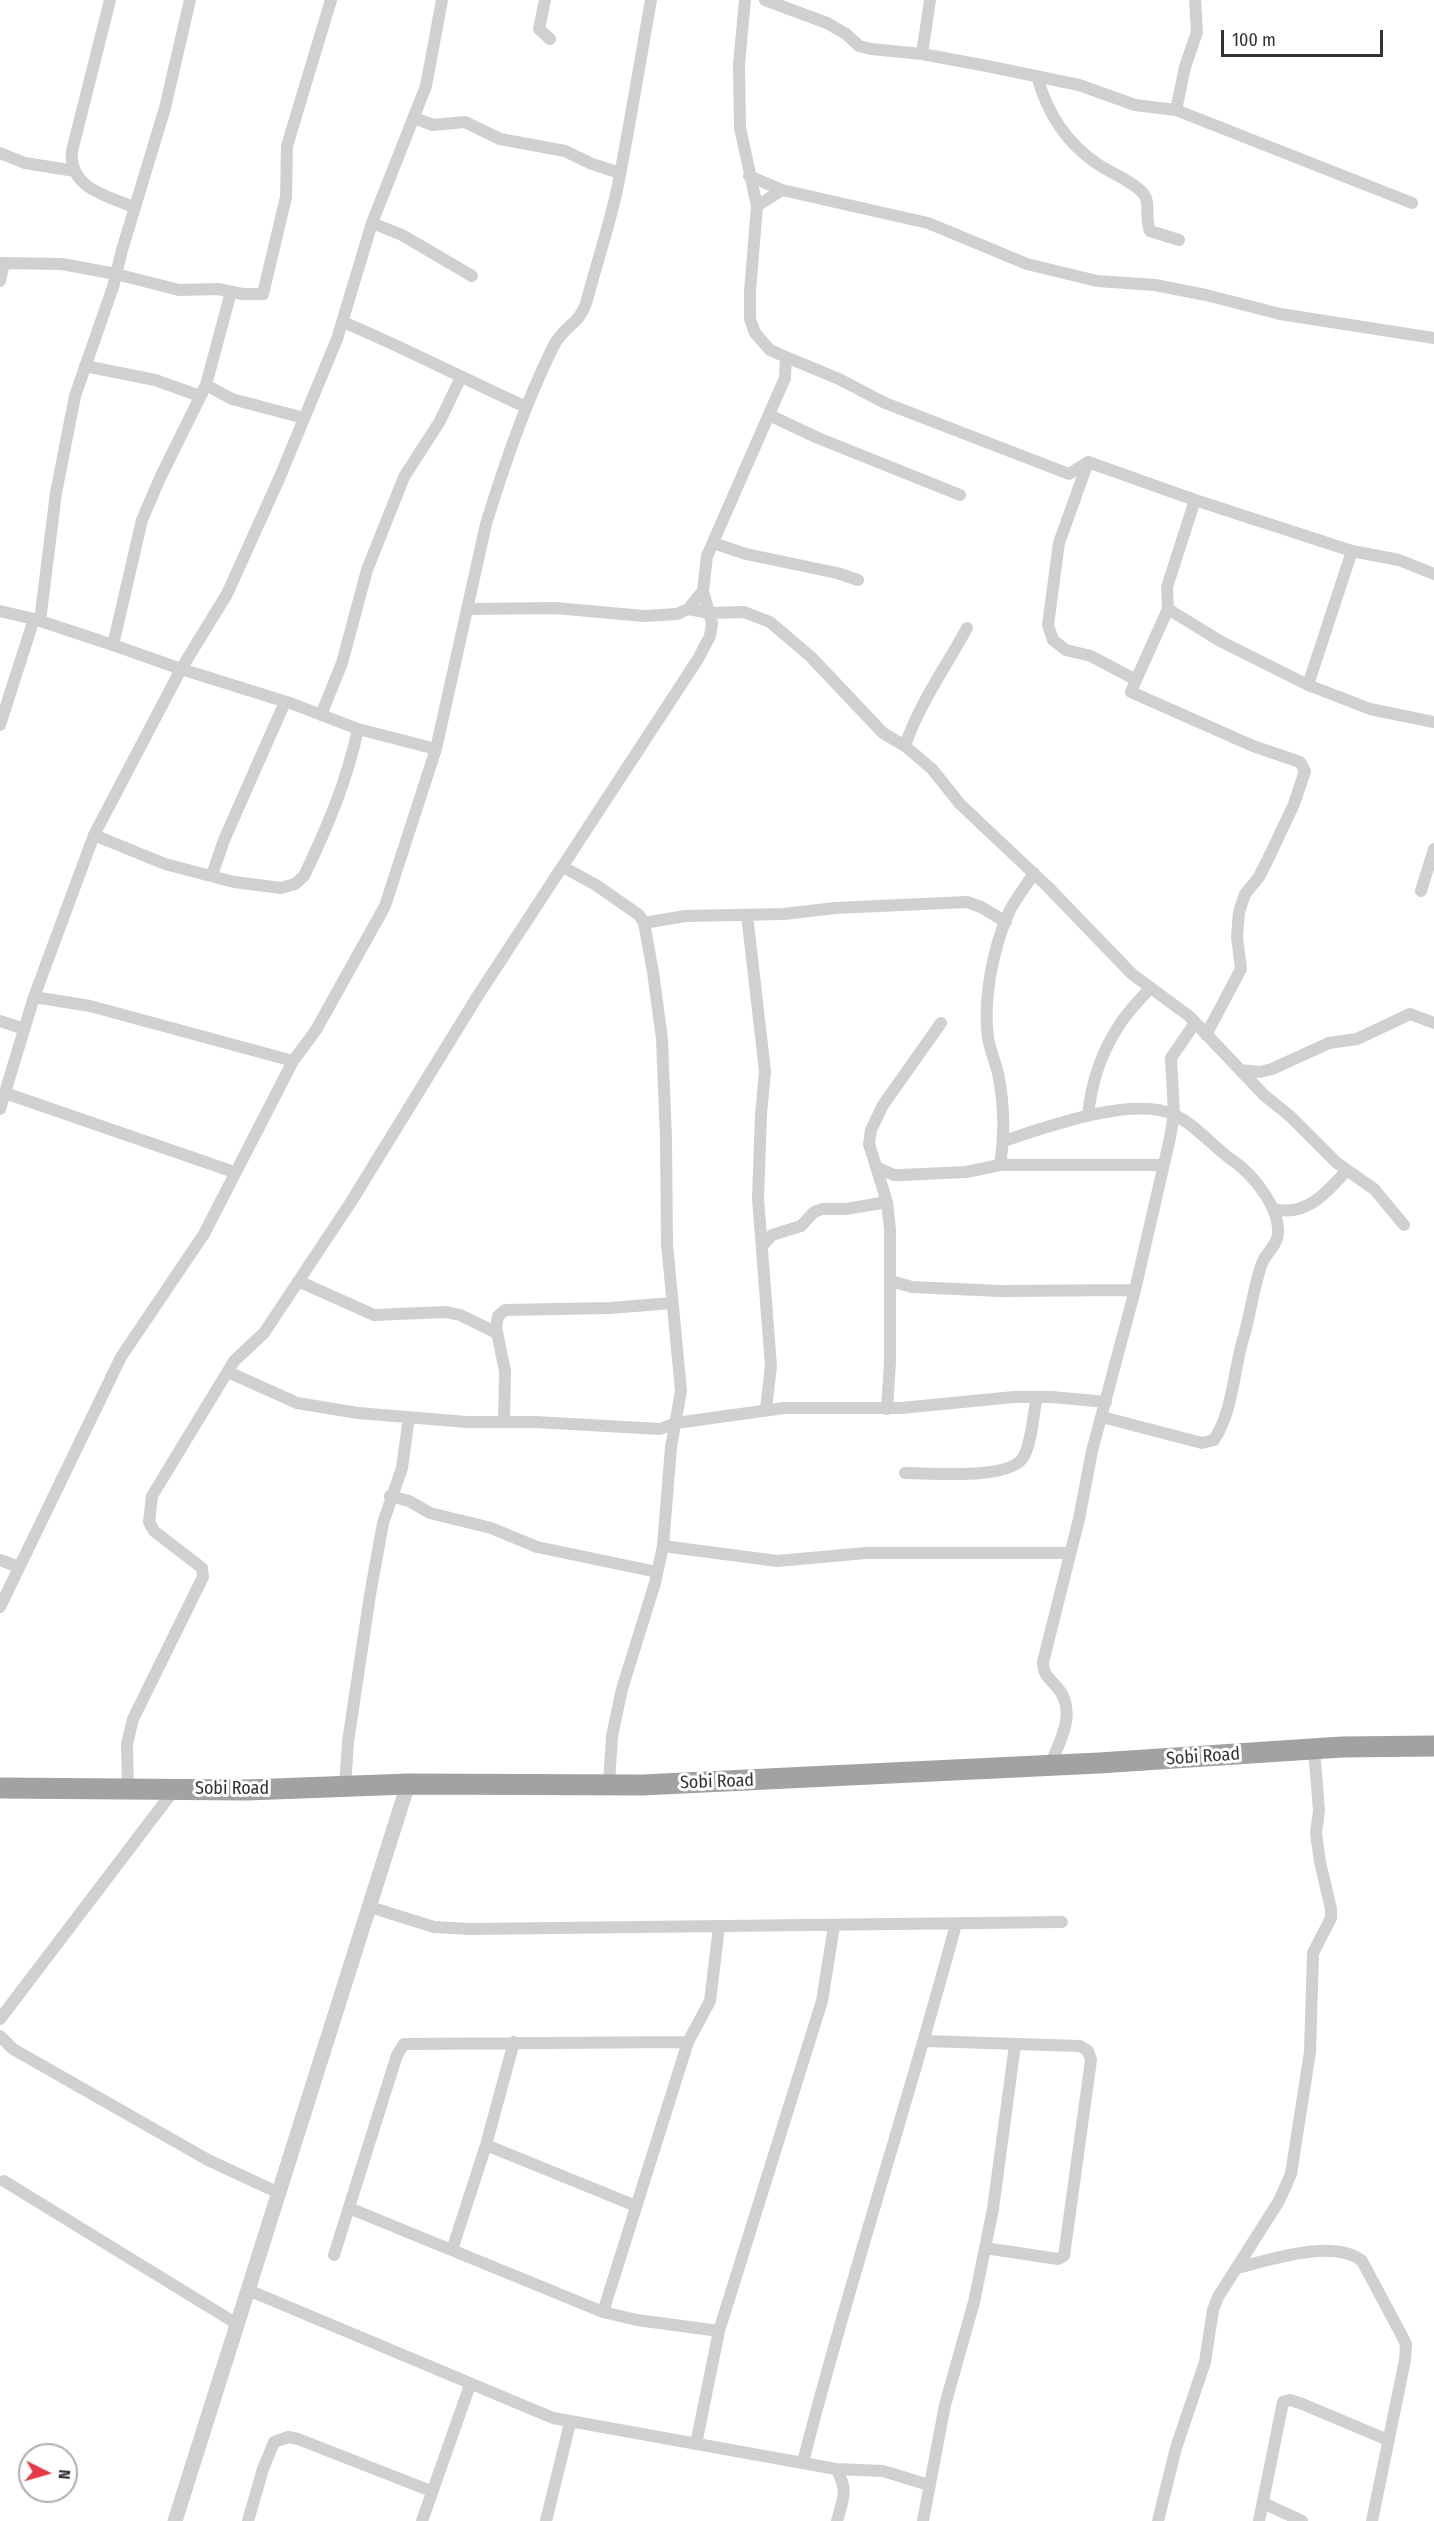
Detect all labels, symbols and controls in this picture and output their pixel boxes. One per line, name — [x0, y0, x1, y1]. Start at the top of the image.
scale bar — [1224, 18, 1386, 56]
text: 100 m — [1232, 29, 1276, 51]
street label: Sobi Road — [1165, 1744, 1241, 1770]
street label: Sobi Road — [680, 1770, 754, 1794]
street label: Sobi Road — [195, 1778, 269, 1800]
north arrow — [18, 2443, 78, 2503]
text: N — [55, 2469, 74, 2480]

